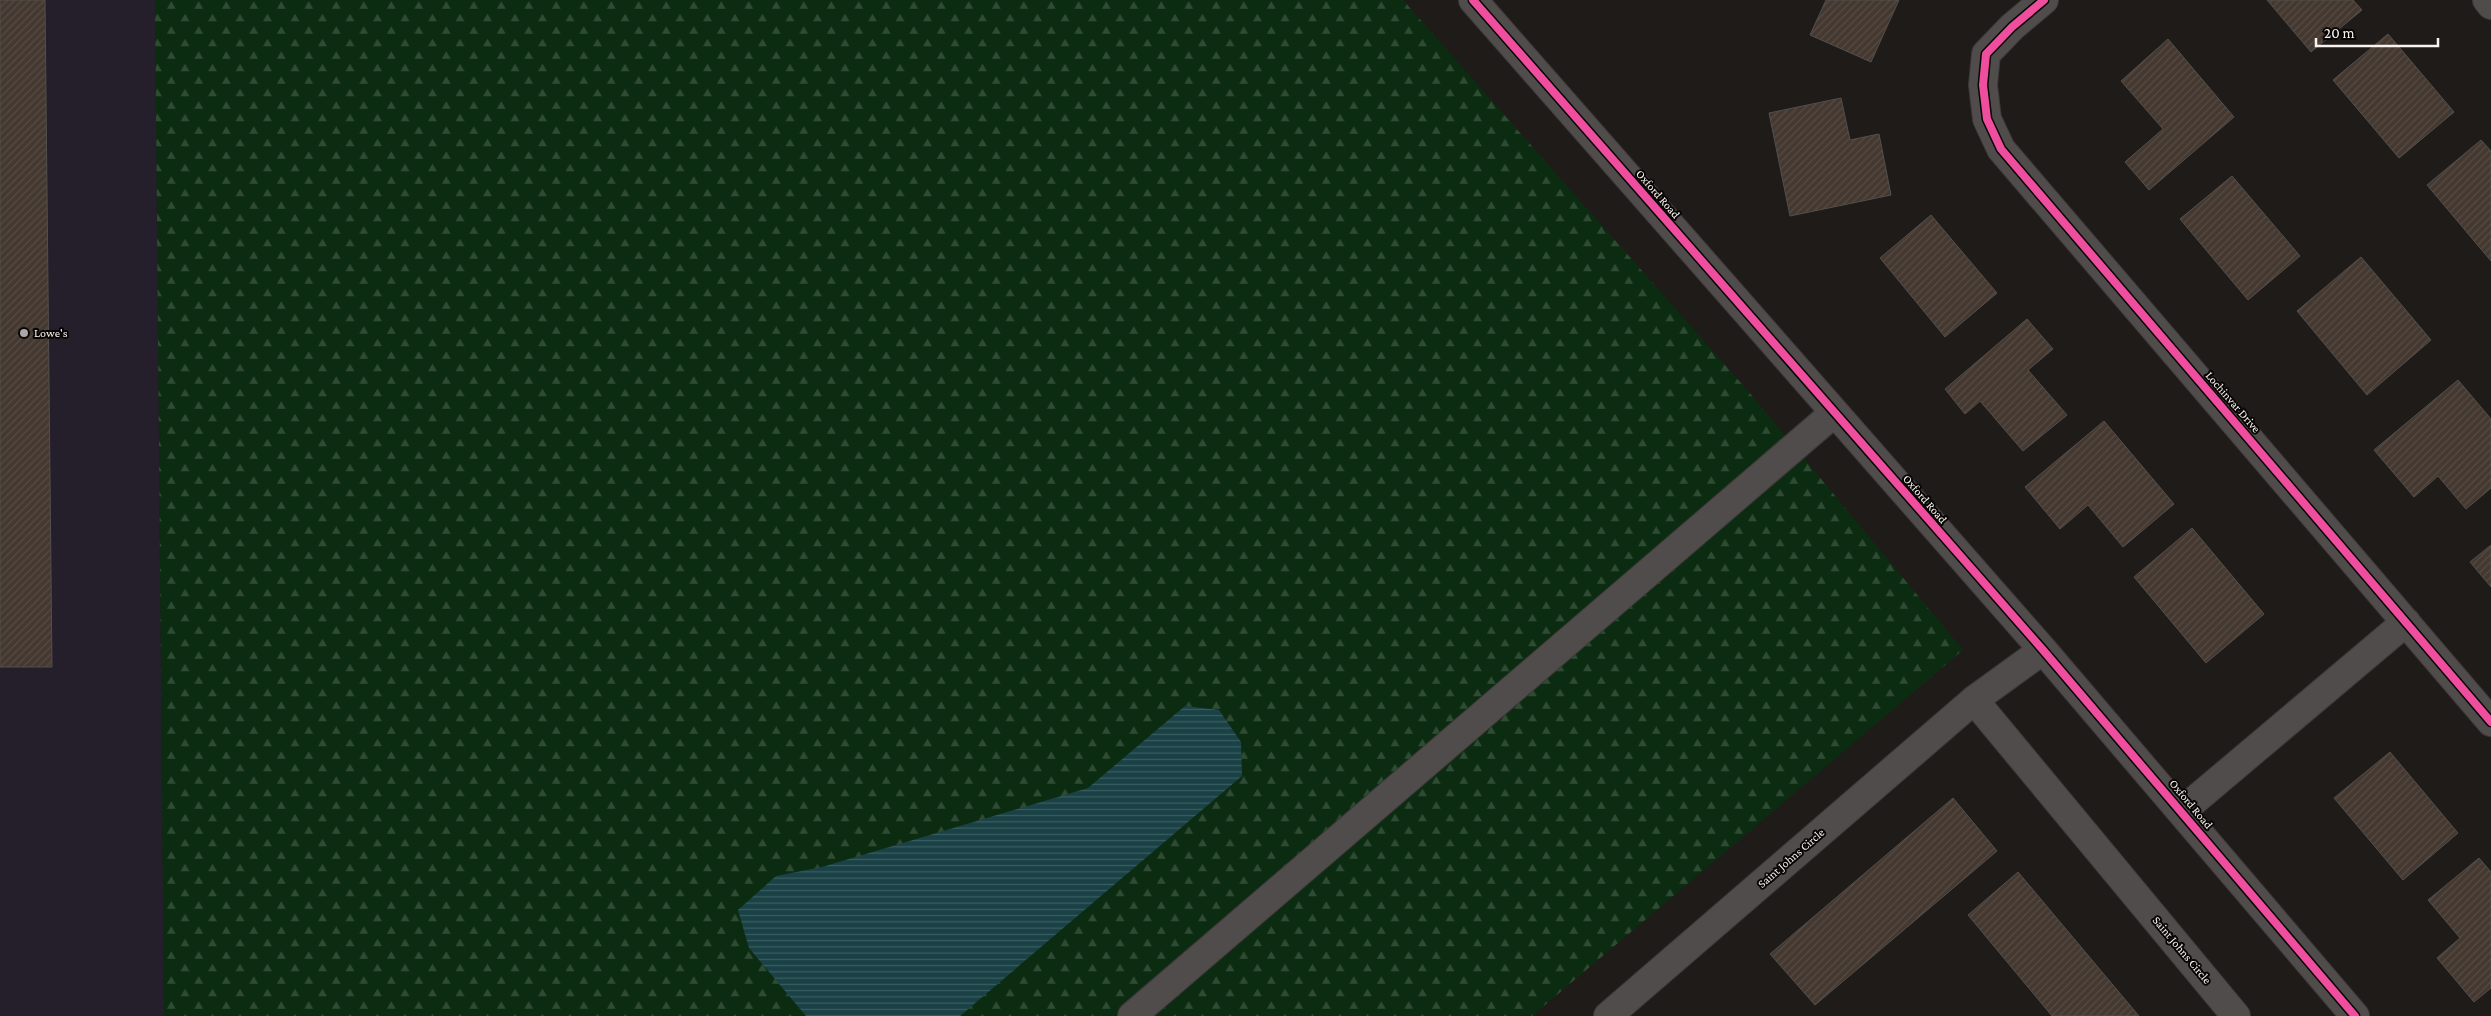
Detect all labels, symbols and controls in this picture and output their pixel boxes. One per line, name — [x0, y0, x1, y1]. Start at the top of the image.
scale bar — [2316, 15, 2438, 47]
text: 20 m — [2324, 25, 2355, 41]
street label: Oxford Road — [1633, 167, 1683, 222]
place label: Lowe's — [34, 326, 68, 340]
marker: Lowe's — [18, 327, 30, 339]
street label: Lochinvar Drive — [2203, 369, 2263, 435]
street label: Oxford Road — [1900, 472, 1950, 527]
street label: Oxford Road — [2166, 777, 2216, 832]
street label: Saint Johns Circle — [1755, 825, 1827, 891]
street label: Saint Johns Circle — [2150, 913, 2214, 987]

